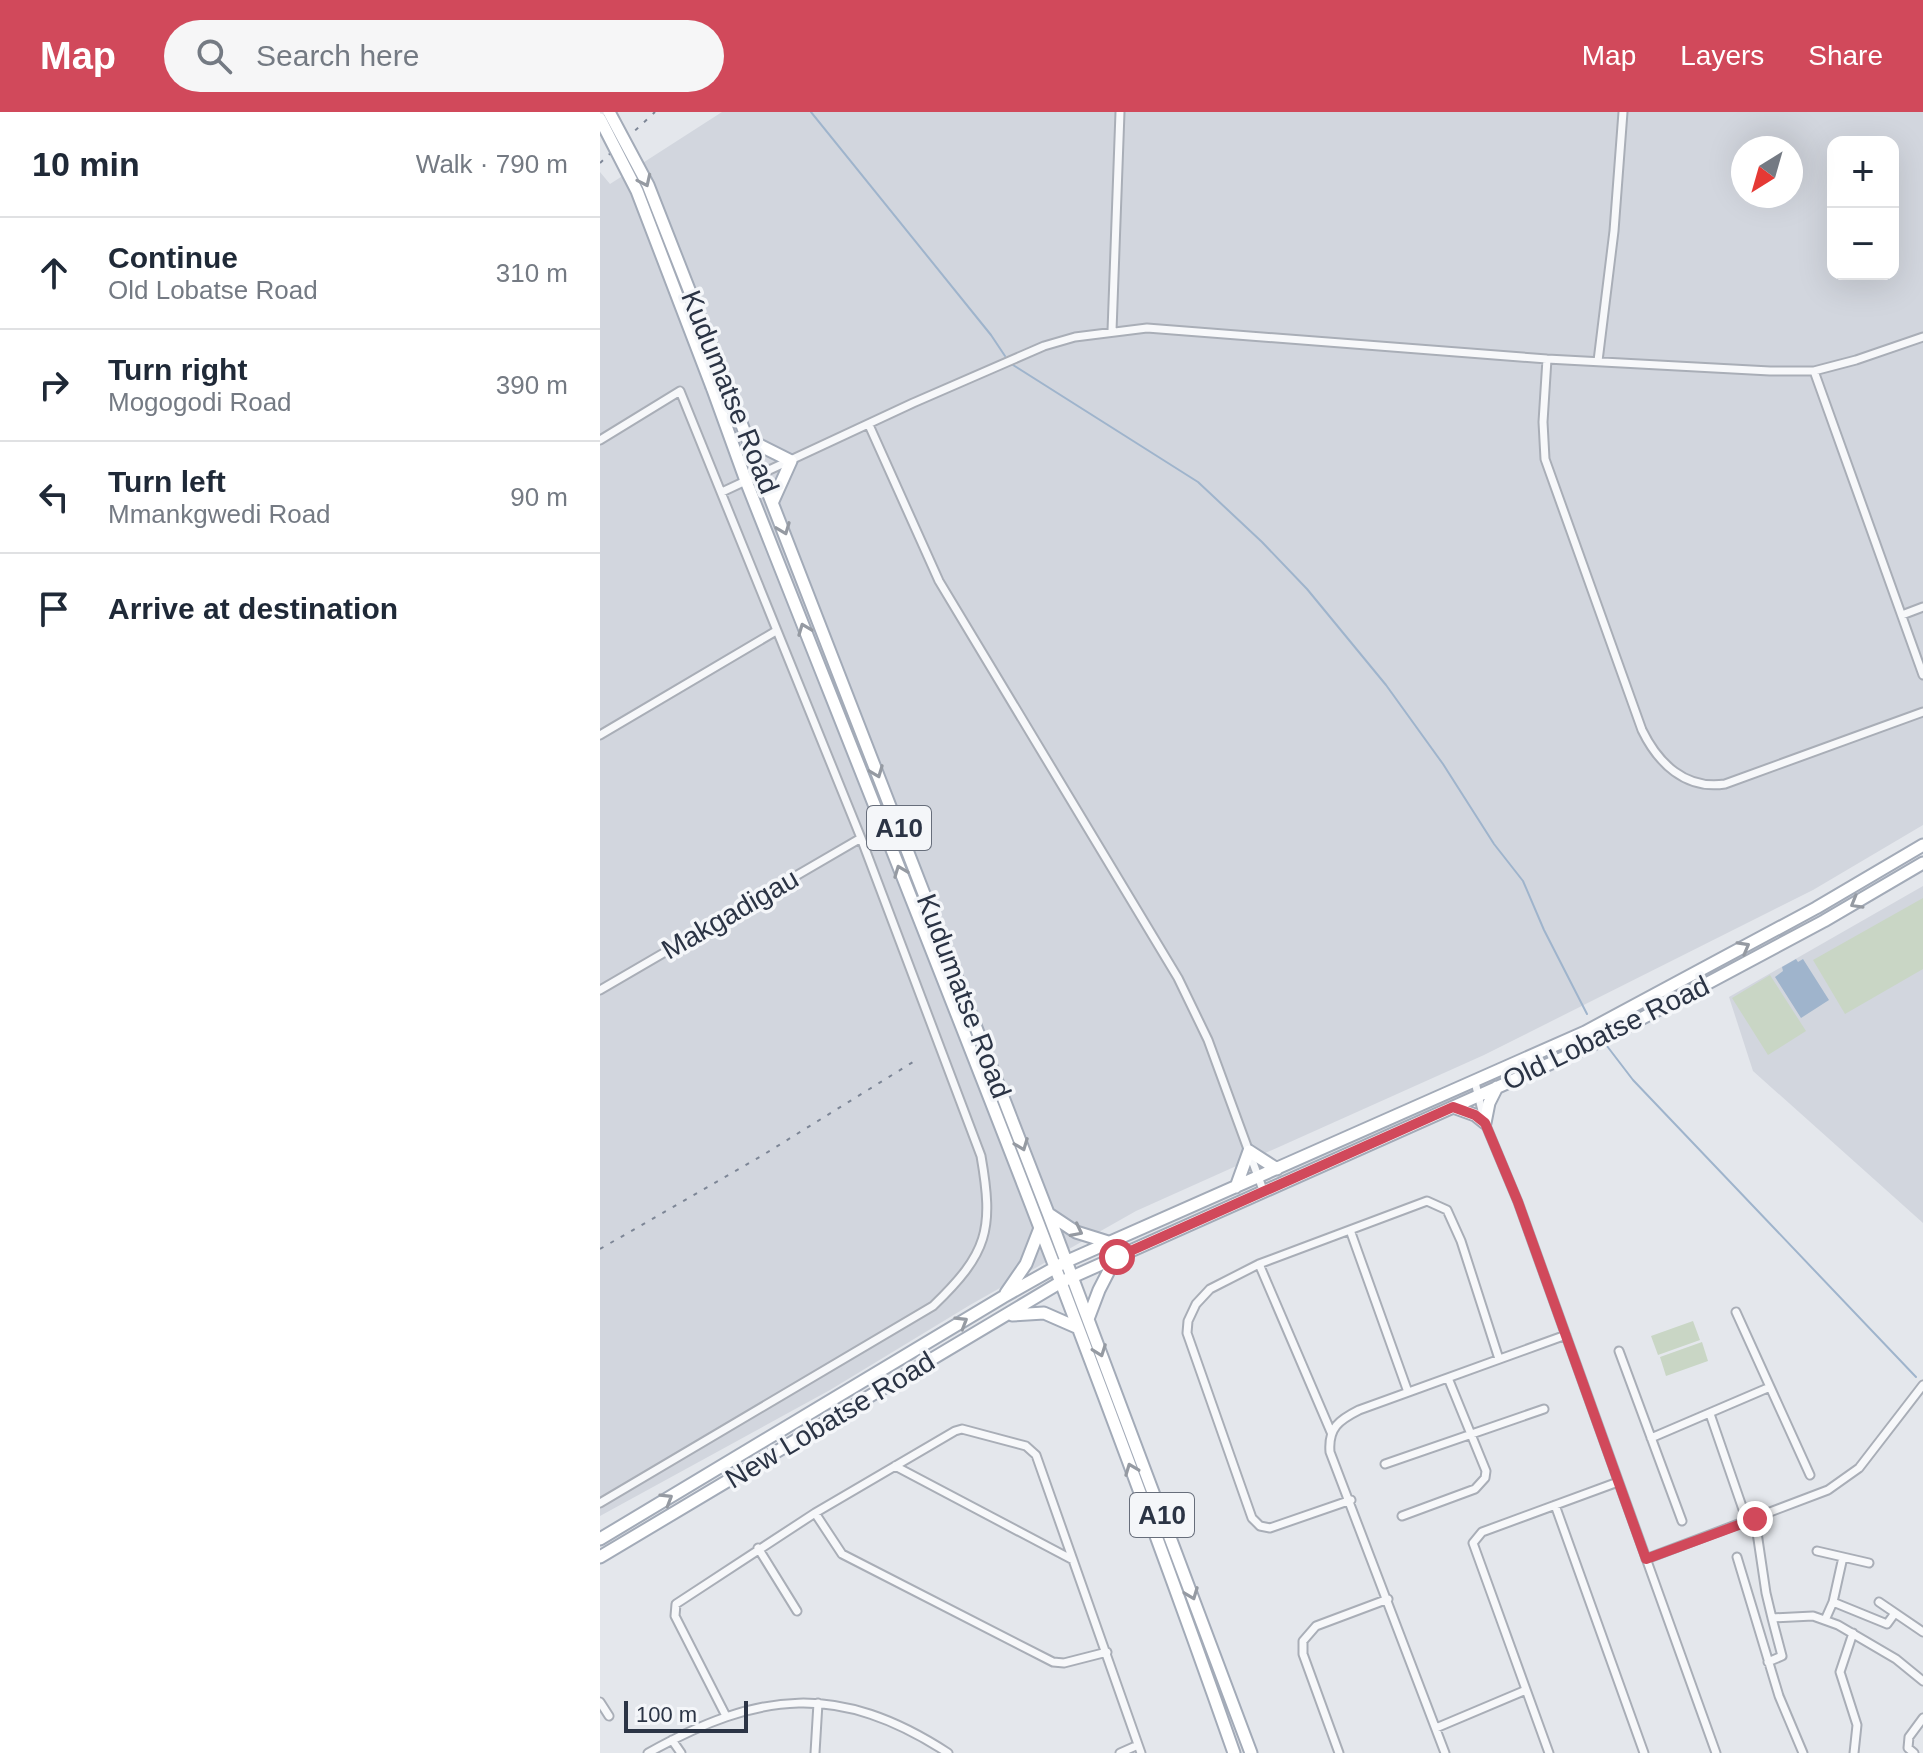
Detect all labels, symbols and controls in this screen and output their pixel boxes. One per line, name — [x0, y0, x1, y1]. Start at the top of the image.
search box — [164, 20, 724, 92]
icon: search — [192, 34, 236, 78]
text: Map — [40, 35, 116, 77]
text: Search here — [256, 39, 419, 72]
text: Map — [1582, 40, 1636, 71]
text: Layers — [1680, 40, 1764, 71]
text: Share — [1808, 40, 1883, 71]
north arrow — [1731, 136, 1803, 208]
map controls — [1827, 136, 1899, 280]
button: + — [1827, 136, 1899, 208]
text: 10 min — [32, 145, 140, 183]
text: Walk · 790 m — [416, 149, 568, 179]
one-way arrow — [635, 173, 651, 187]
button: − — [1827, 208, 1899, 280]
text: Continue — [108, 241, 238, 274]
icon: ahead — [32, 251, 76, 295]
text: 310 m — [496, 258, 568, 288]
text: Old Lobatse Road — [108, 275, 318, 305]
street label: Kudumatse Road — [675, 286, 785, 498]
text: Turn right — [108, 353, 247, 386]
icon: right — [32, 363, 76, 407]
text: 390 m — [496, 370, 568, 400]
text: Mogogodi Road — [108, 387, 292, 417]
text: Turn left — [108, 465, 226, 498]
icon: left — [32, 475, 76, 519]
text: 90 m — [510, 482, 568, 512]
text: Mmankgwedi Road — [108, 499, 331, 529]
one-way arrow — [774, 521, 791, 535]
icon: arrive — [32, 587, 76, 631]
text: Arrive at destination — [108, 592, 398, 625]
one-way arrow — [798, 623, 814, 637]
one-way arrow — [868, 764, 884, 778]
road number: A10 — [867, 806, 931, 850]
street label: Makgadigau — [656, 862, 804, 966]
one-way arrow — [893, 865, 909, 879]
street label: Kudumatse Road — [911, 889, 1017, 1103]
one-way arrow — [1850, 893, 1865, 909]
one-way arrow — [1736, 941, 1750, 957]
street label: Old Lobatse Road — [1498, 970, 1714, 1096]
one-way arrow — [1012, 1137, 1029, 1151]
one-way arrow — [1069, 1221, 1083, 1237]
route start — [1099, 1239, 1135, 1275]
one-way arrow — [953, 1316, 968, 1332]
one-way arrow — [1090, 1343, 1106, 1357]
street label: New Lobatse Road — [720, 1345, 940, 1495]
one-way arrow — [1124, 1463, 1140, 1477]
one-way arrow — [658, 1493, 673, 1509]
road number: A10 — [1130, 1493, 1194, 1537]
route end — [1737, 1501, 1773, 1537]
one-way arrow — [1182, 1586, 1199, 1600]
scale bar — [624, 1697, 748, 1733]
text: 100 m — [636, 1702, 697, 1727]

